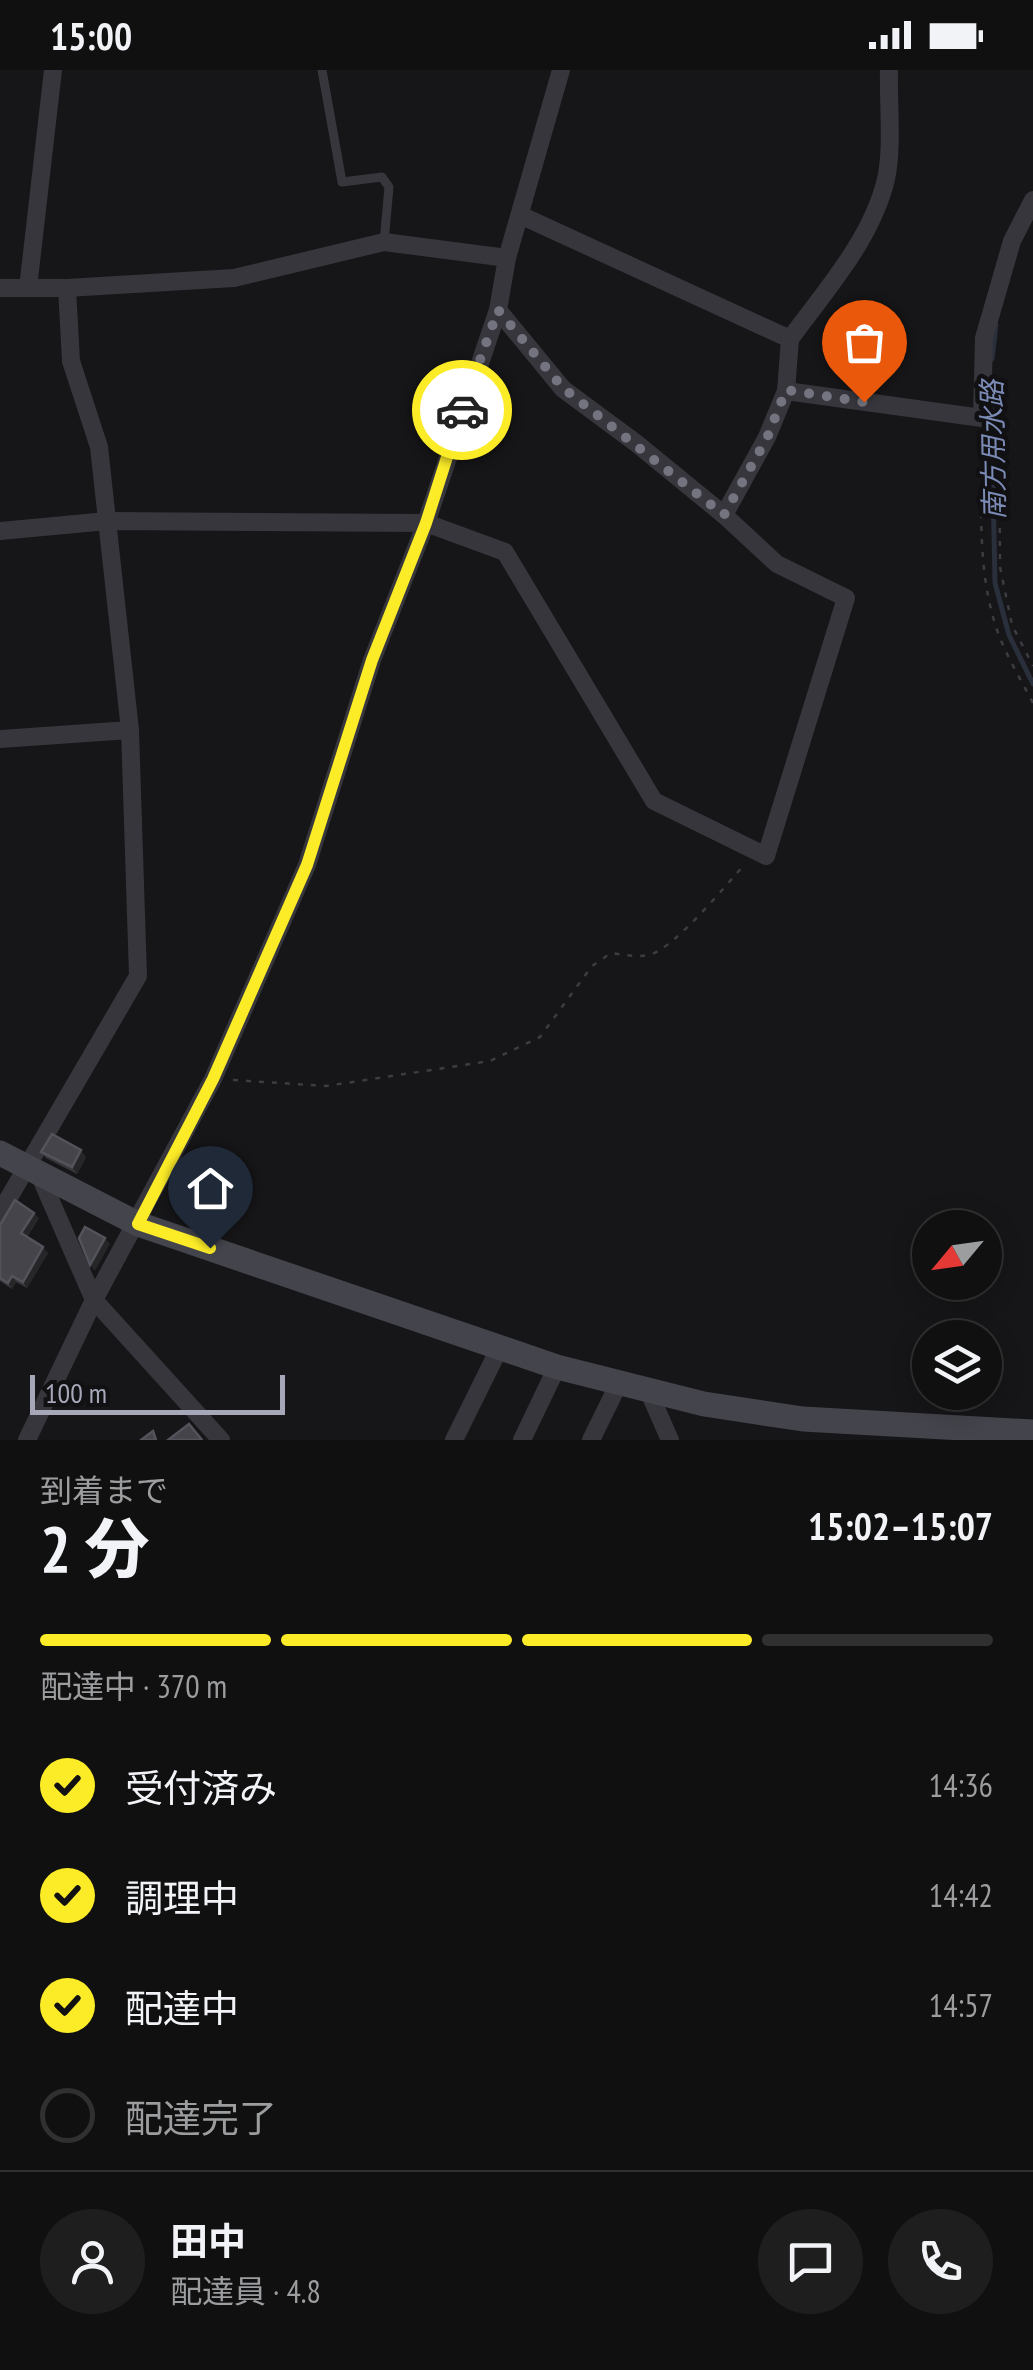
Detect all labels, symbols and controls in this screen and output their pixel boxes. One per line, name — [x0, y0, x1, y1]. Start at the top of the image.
text: 15:00 — [50, 11, 132, 60]
pin — [822, 300, 907, 403]
icon: bag — [837, 315, 892, 370]
courier — [412, 360, 512, 460]
water label: 南方用水路 — [973, 378, 1012, 520]
icon: car — [435, 383, 490, 438]
pin — [168, 1146, 253, 1249]
icon: home — [183, 1161, 238, 1216]
north arrow — [912, 1210, 1002, 1300]
map controls — [912, 1210, 1002, 1410]
button: layers — [912, 1320, 1002, 1410]
scale bar — [30, 1370, 285, 1414]
text: 100 m — [45, 1374, 107, 1411]
text: 到着まで — [40, 1469, 168, 1511]
text: 15:02–15:07 — [808, 1501, 993, 1550]
text: 2 分 — [40, 1506, 149, 1590]
text: 配達中 · 370 m — [40, 1665, 227, 1707]
icon: check — [40, 1758, 95, 1813]
text: 受付済み — [125, 1763, 277, 1812]
text: 14:36 — [929, 1764, 993, 1806]
icon: check — [40, 1868, 95, 1923]
text: 調理中 — [125, 1873, 239, 1922]
text: 14:42 — [929, 1874, 993, 1916]
icon: check — [40, 1978, 95, 2033]
text: 配達中 — [125, 1983, 239, 2032]
text: 14:57 — [929, 1984, 993, 2026]
text: 配達完了 — [125, 2093, 277, 2142]
button: person — [40, 2209, 145, 2314]
button: chat — [758, 2209, 863, 2314]
button: phone — [888, 2209, 993, 2314]
text: 田中 — [170, 2216, 246, 2265]
text: 配達員 · 4.8 — [170, 2270, 321, 2312]

